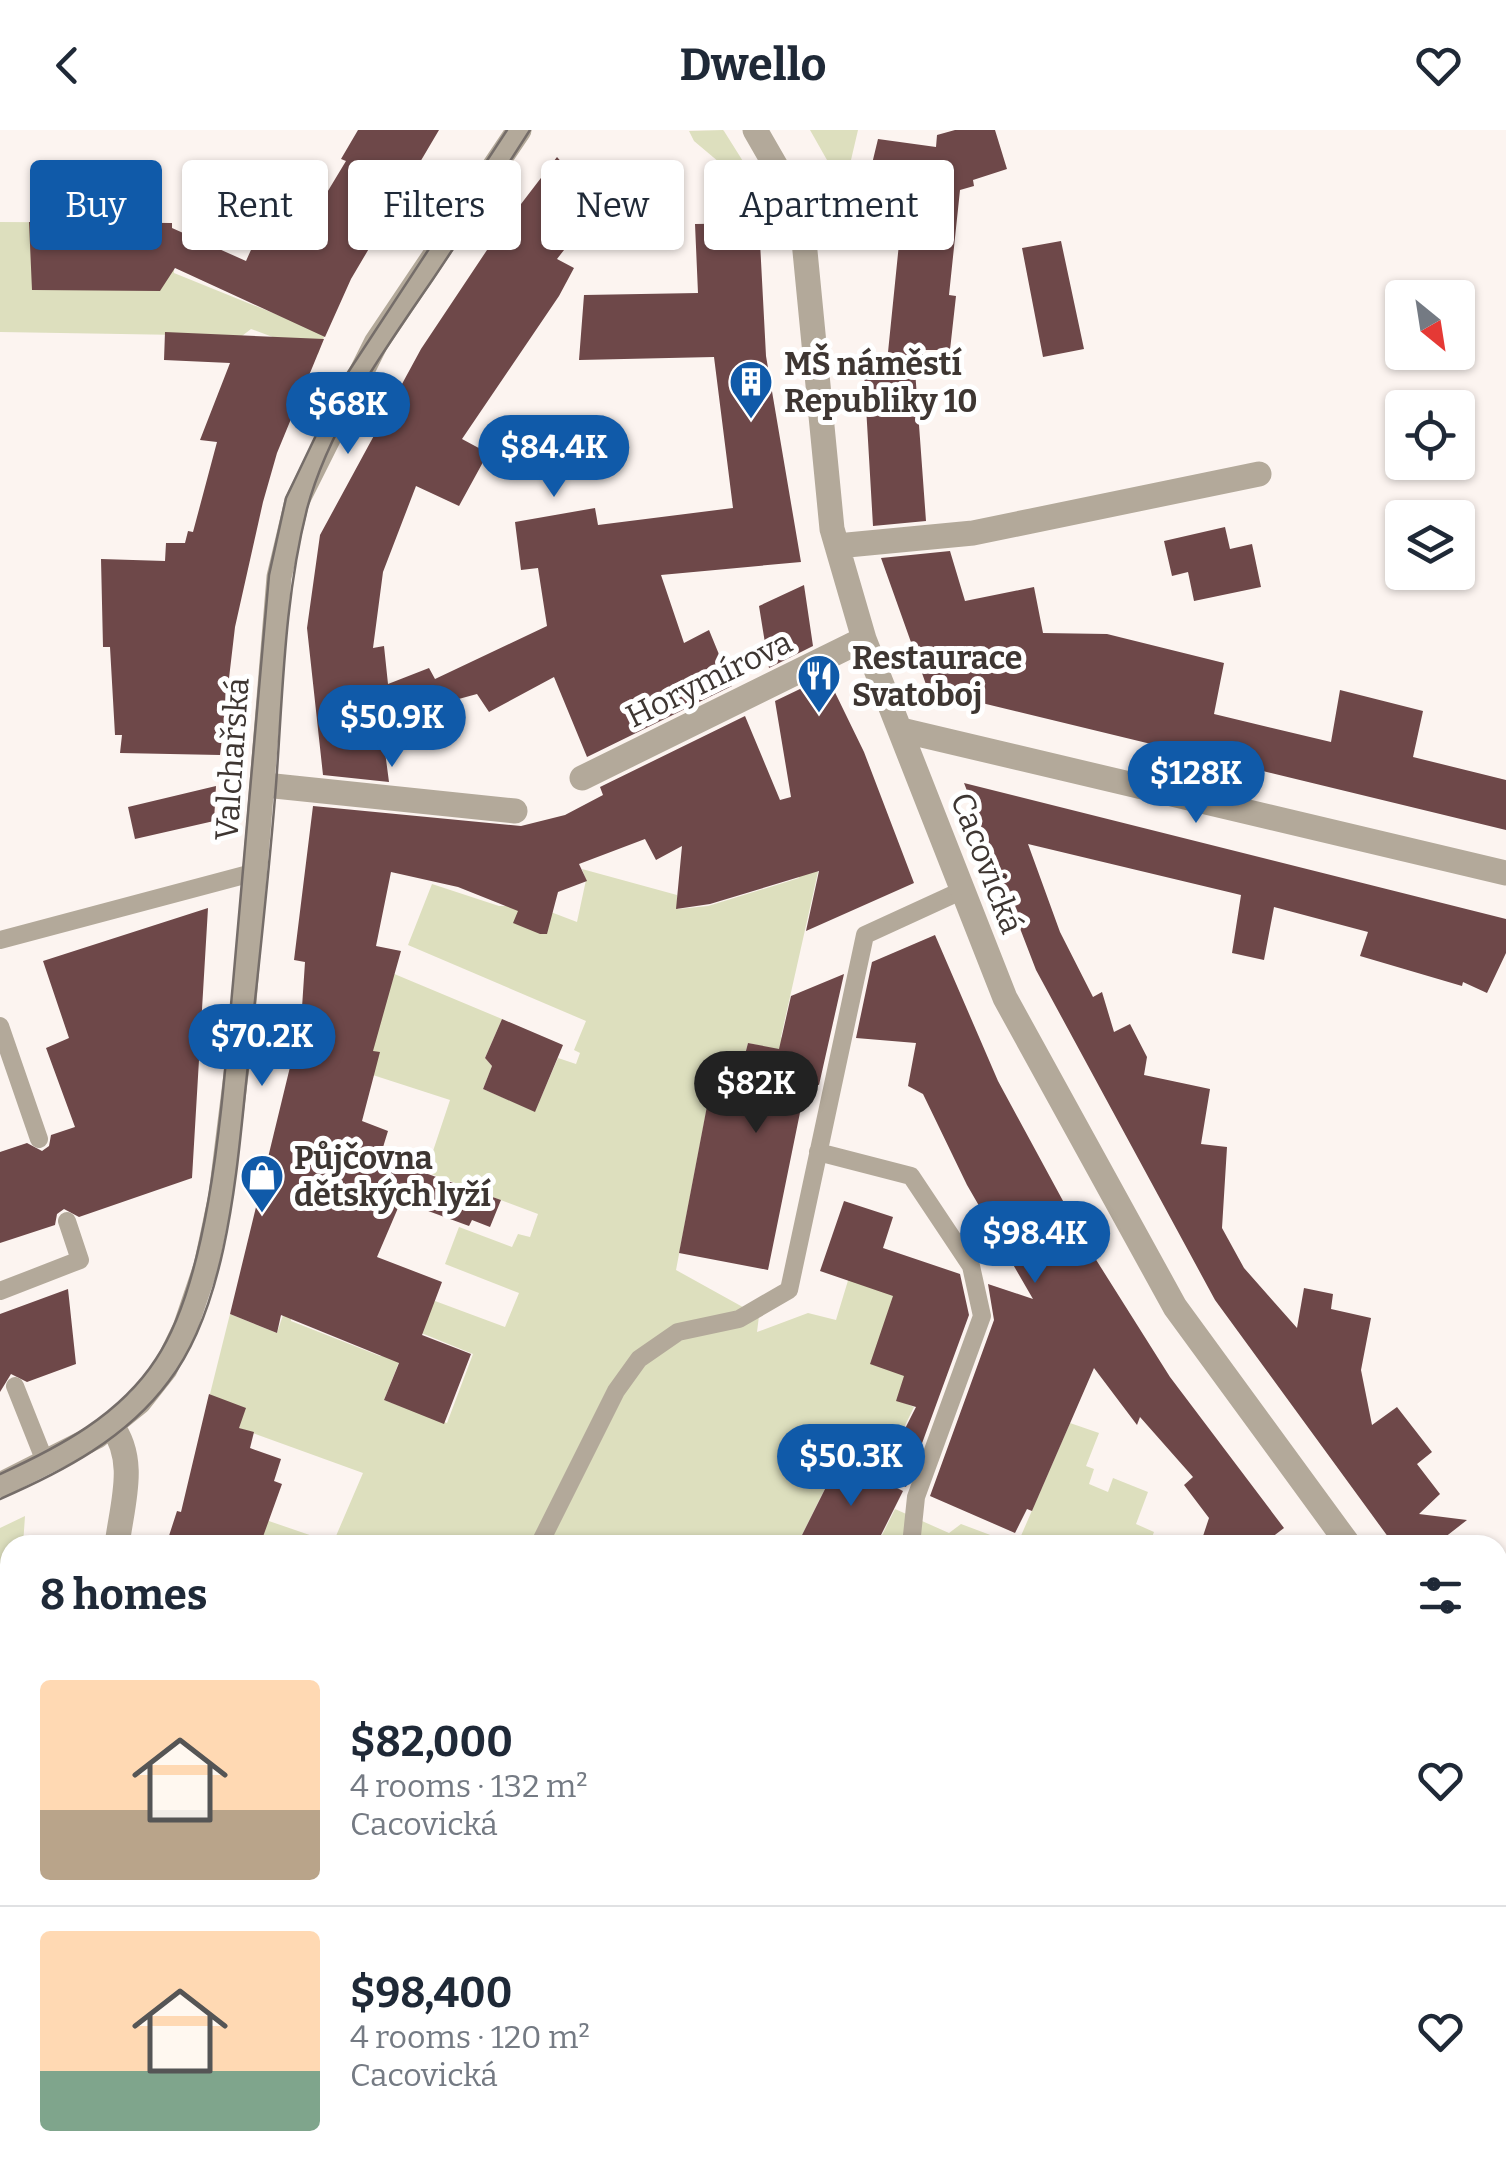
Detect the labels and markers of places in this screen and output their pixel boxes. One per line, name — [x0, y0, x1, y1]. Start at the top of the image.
place label: MŠ náměstí Republiky 10 — [784, 343, 978, 420]
building icon: MŠ náměstí Republiky 10 — [728, 359, 774, 420]
pin: $68K — [289, 372, 407, 457]
pin: $84.4K — [473, 415, 635, 500]
place label: Restaurace Svatoboj — [852, 639, 1022, 714]
restaurant icon: Restaurace Svatoboj — [796, 653, 842, 714]
pin: $50.9K — [311, 685, 473, 770]
pin: $128K — [1126, 741, 1266, 826]
pin: $70.2K — [181, 1004, 343, 1089]
pin: $82K — [697, 1051, 815, 1136]
place label: Půjčovna dětských lyží — [294, 1139, 492, 1214]
shop icon: Půjčovna dětských lyží — [239, 1153, 285, 1214]
pin: $98.4K — [954, 1201, 1116, 1286]
pin: $50.3K — [770, 1424, 932, 1509]

